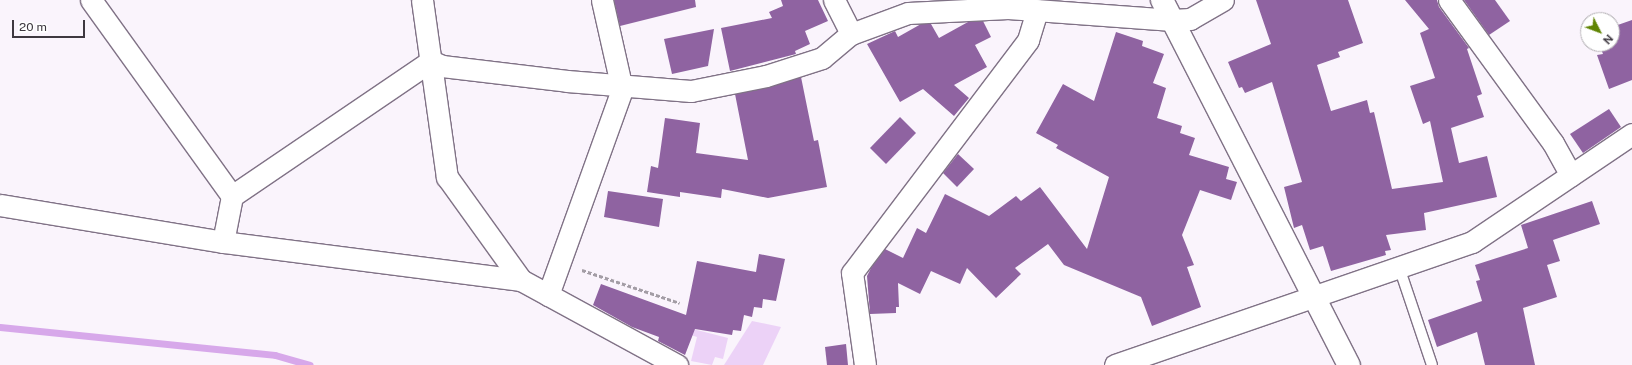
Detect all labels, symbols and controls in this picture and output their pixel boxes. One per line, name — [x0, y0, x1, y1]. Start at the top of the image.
scale bar — [14, 12, 87, 38]
north arrow — [1580, 12, 1620, 52]
text: 20 m — [19, 20, 47, 34]
text: N — [1601, 32, 1616, 47]

